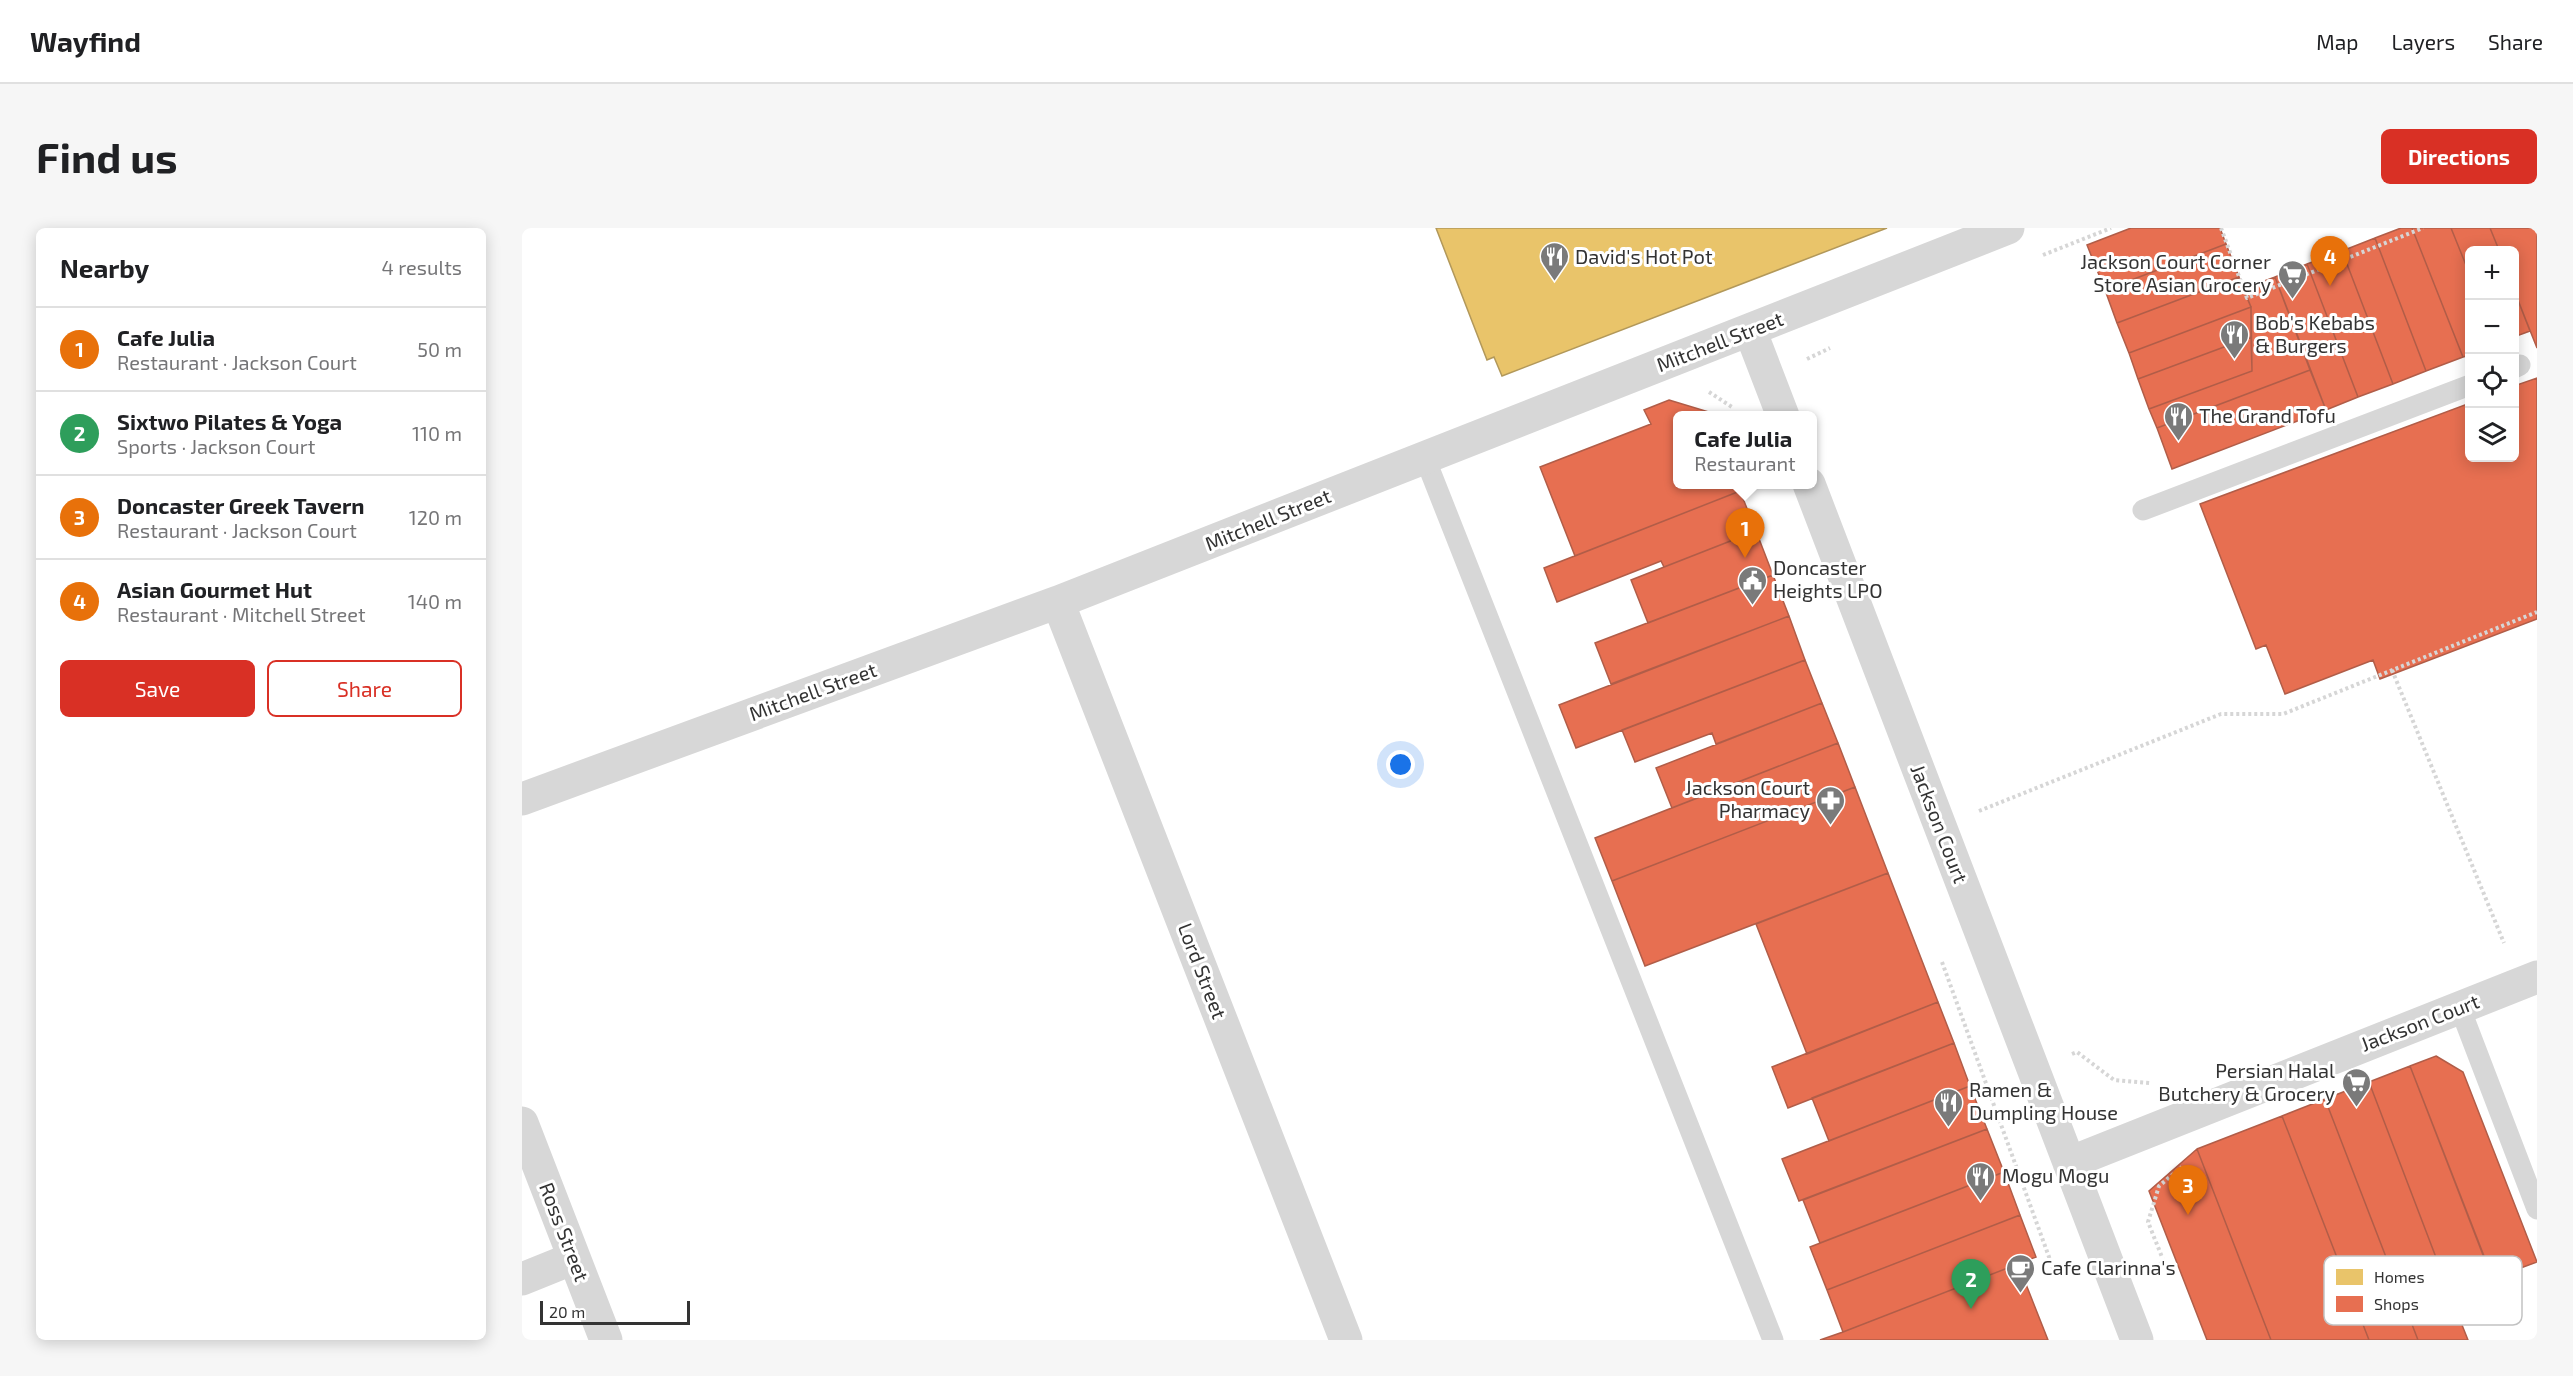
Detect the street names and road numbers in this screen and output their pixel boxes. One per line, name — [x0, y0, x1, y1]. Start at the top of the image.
street label: Mitchell Street — [1653, 306, 1787, 376]
street label: Mitchell Street — [1201, 483, 1334, 555]
street label: Mitchell Street — [746, 657, 880, 725]
street label: Jackson Court — [1906, 761, 1974, 887]
street label: Lord Street — [1174, 919, 1232, 1022]
street label: Jackson Court — [2357, 988, 2483, 1056]
street label: Ross Street — [535, 1179, 595, 1285]

